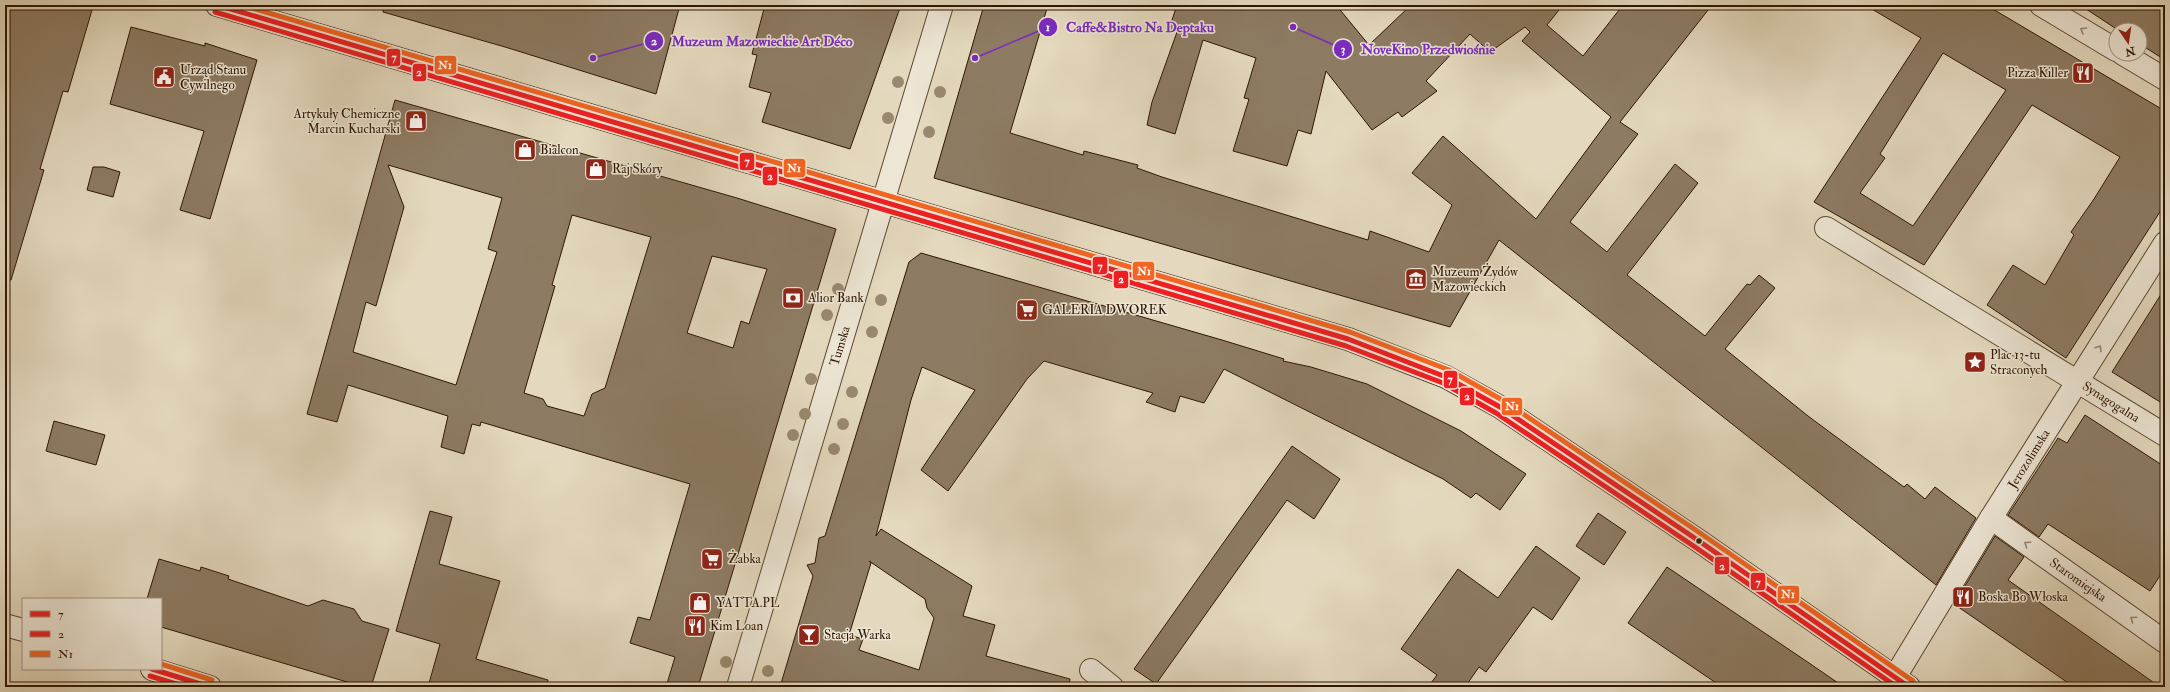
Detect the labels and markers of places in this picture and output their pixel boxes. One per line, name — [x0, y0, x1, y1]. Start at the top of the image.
callout: Caffe&Bistro Na Deptaku — [1038, 14, 1222, 40]
callout: Muzeum Mazowieckie Art Déco — [644, 28, 861, 54]
callout: NoveKino Przedwiośnie — [1333, 36, 1503, 62]
restaurant icon: Pizza Killer — [2070, 60, 2096, 86]
place label: Urząd Stanu Cywilnego — [180, 62, 247, 94]
public building icon: Urząd Stanu Cywilnego — [151, 64, 177, 90]
place label: Pizza Killer — [2007, 65, 2068, 81]
place label: Artykuły Chemiczne Marcin Kucharski — [292, 106, 401, 137]
shop icon: Artykuły Chemiczne Marcin Kucharski — [403, 108, 429, 134]
shop icon: Bialcon — [512, 137, 538, 163]
place label: Bialcon — [540, 142, 579, 158]
shop icon: Raj Skóry — [583, 156, 609, 182]
place label: Raj Skóry — [612, 161, 663, 178]
place label: Muzeum Żydów Mazowieckich — [1432, 263, 1519, 295]
museum icon: Muzeum Żydów Mazowieckich — [1403, 266, 1429, 292]
bank icon: Alior Bank — [780, 285, 806, 311]
place label: Alior Bank — [807, 290, 864, 306]
supermarket icon: GALERIA DWOREK — [1014, 297, 1040, 323]
place label: GALERIA DWOREK — [1042, 302, 1168, 318]
place label: Plac 13-tu Straconych — [1990, 347, 2048, 379]
place icon: Plac 13-tu Straconych — [1962, 349, 1988, 375]
unlabelled marker — [1694, 536, 1704, 546]
supermarket icon: Żabka — [699, 546, 725, 572]
place label: Żabka — [728, 550, 762, 567]
restaurant icon: Boska Bo Włoska — [1950, 584, 1976, 610]
place label: Boska Bo Włoska — [1978, 589, 2069, 605]
shop icon: YATTA.PL — [687, 590, 713, 616]
place label: YATTA.PL — [716, 595, 780, 611]
restaurant icon: Kim Loan — [682, 613, 708, 639]
place label: Kim Loan — [710, 618, 763, 634]
bar icon: Stacja Warka — [796, 622, 822, 648]
place label: Stacja Warka — [824, 627, 891, 643]

